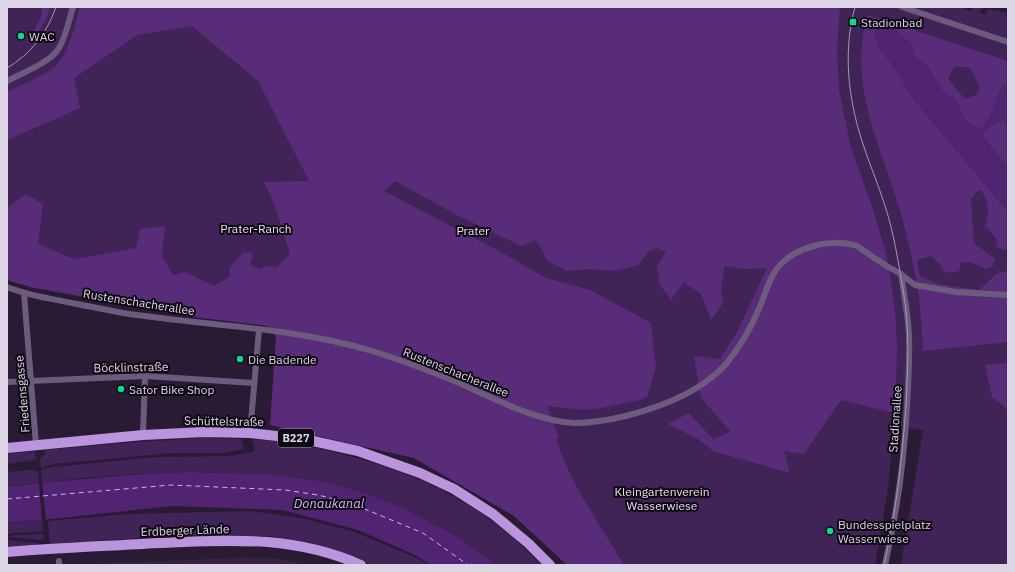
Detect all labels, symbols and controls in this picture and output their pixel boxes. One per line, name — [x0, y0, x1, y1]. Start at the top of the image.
place label: Stadionbad — [861, 15, 922, 30]
marker: Stadionbad — [848, 17, 858, 27]
place label: WAC — [29, 29, 55, 44]
marker: WAC — [16, 31, 26, 41]
park label: Prater-Ranch — [220, 221, 292, 236]
park label: Prater — [456, 223, 490, 238]
street label: Rustenschacherallee — [82, 286, 196, 318]
street label: Rustenschacherallee — [401, 344, 511, 400]
place label: Die Badende — [248, 352, 317, 367]
street label: Friedensgasse — [11, 354, 33, 433]
marker: Die Badende — [235, 354, 245, 364]
street label: Böcklinstraße — [93, 359, 169, 375]
place label: Sator Bike Shop — [129, 382, 214, 397]
marker: Sator Bike Shop — [116, 384, 126, 394]
street label: Stadionallee — [885, 385, 905, 453]
street label: Schüttelstraße — [184, 413, 264, 429]
road number: B227 — [278, 429, 314, 447]
park label: Kleingartenverein Wasserwiese — [614, 484, 710, 513]
water label: Donaukanal — [294, 495, 365, 512]
place label: Bundesspielplatz Wasserwiese — [838, 517, 931, 546]
street label: Erdberger Lände — [140, 521, 230, 539]
marker: Bundesspielplatz Wasserwiese — [825, 526, 835, 536]

